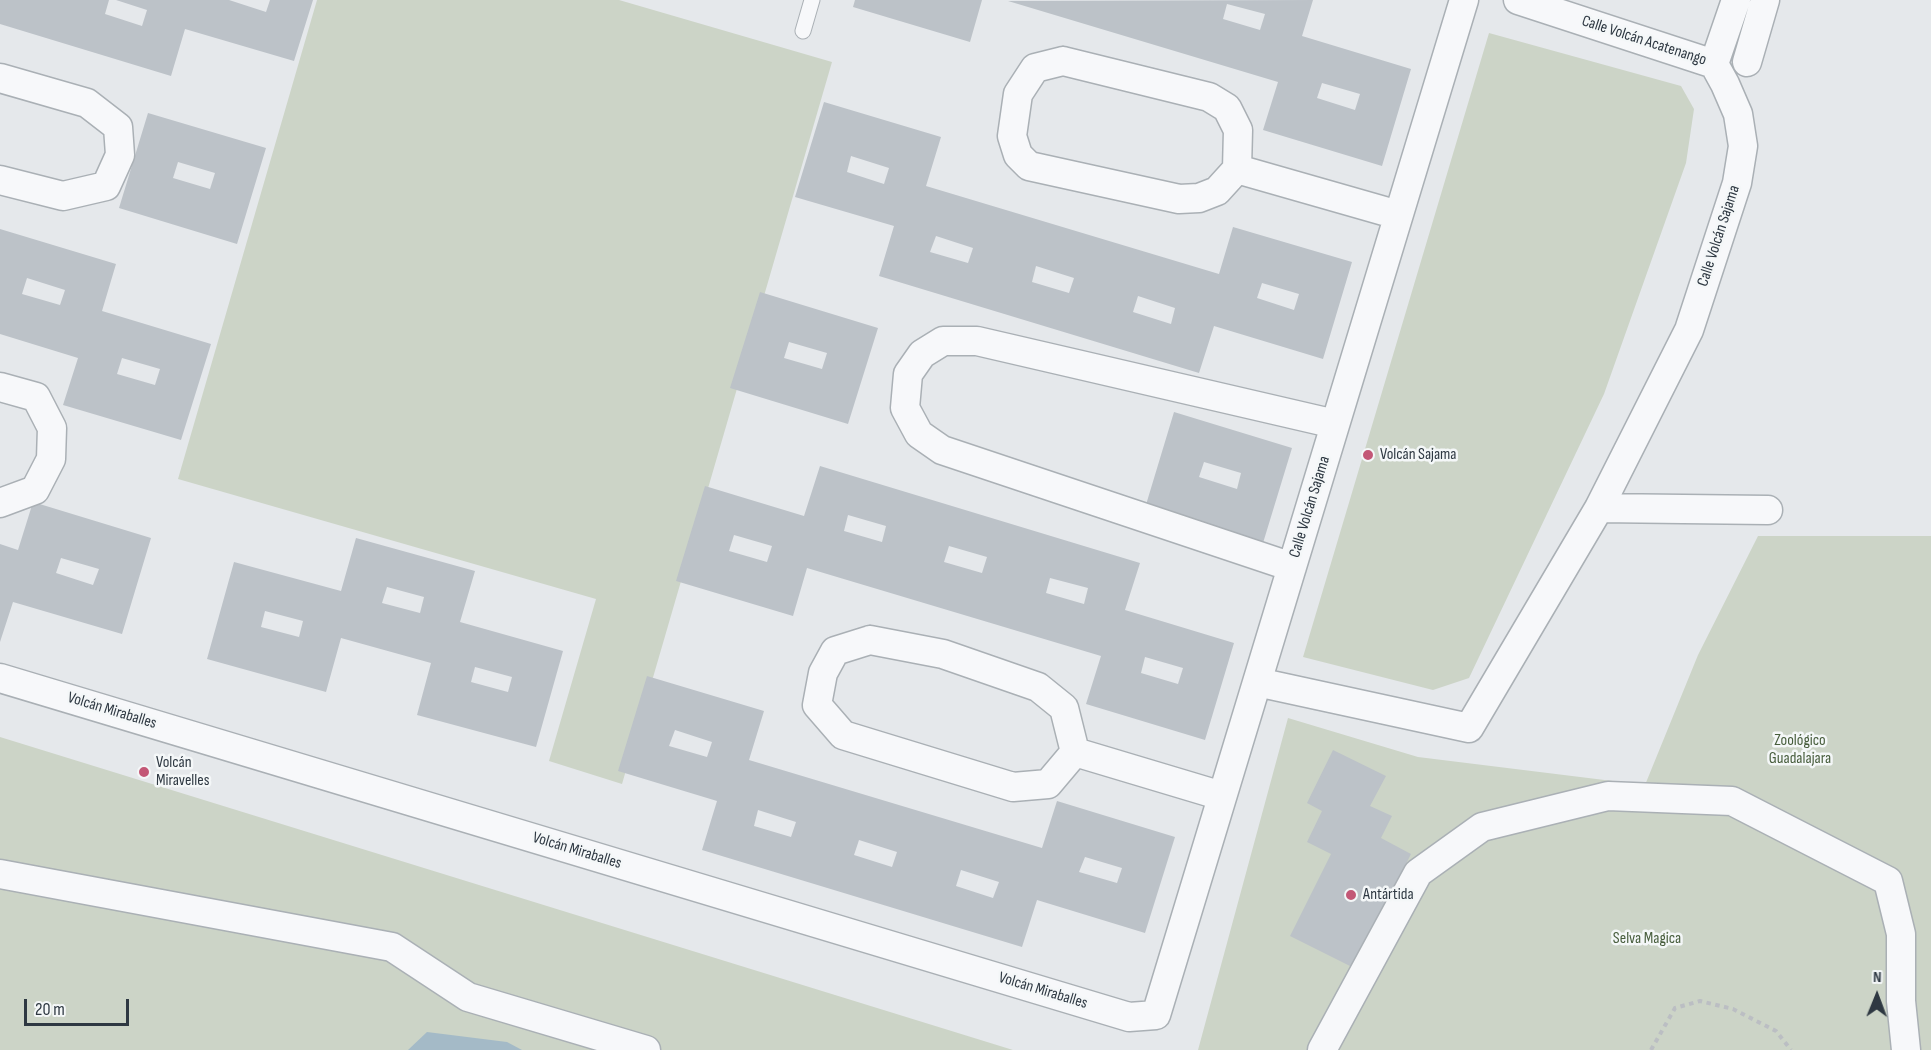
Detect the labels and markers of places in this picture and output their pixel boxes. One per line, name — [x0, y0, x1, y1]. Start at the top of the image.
place label: Volcán Sajama — [1380, 445, 1457, 465]
marker: Volcán Sajama — [1361, 448, 1375, 462]
place label: Volcán Miravelles — [156, 753, 209, 791]
marker: Volcán Miravelles — [137, 765, 151, 779]
place label: Antártida — [1363, 885, 1414, 905]
marker: Antártida — [1344, 888, 1358, 902]

